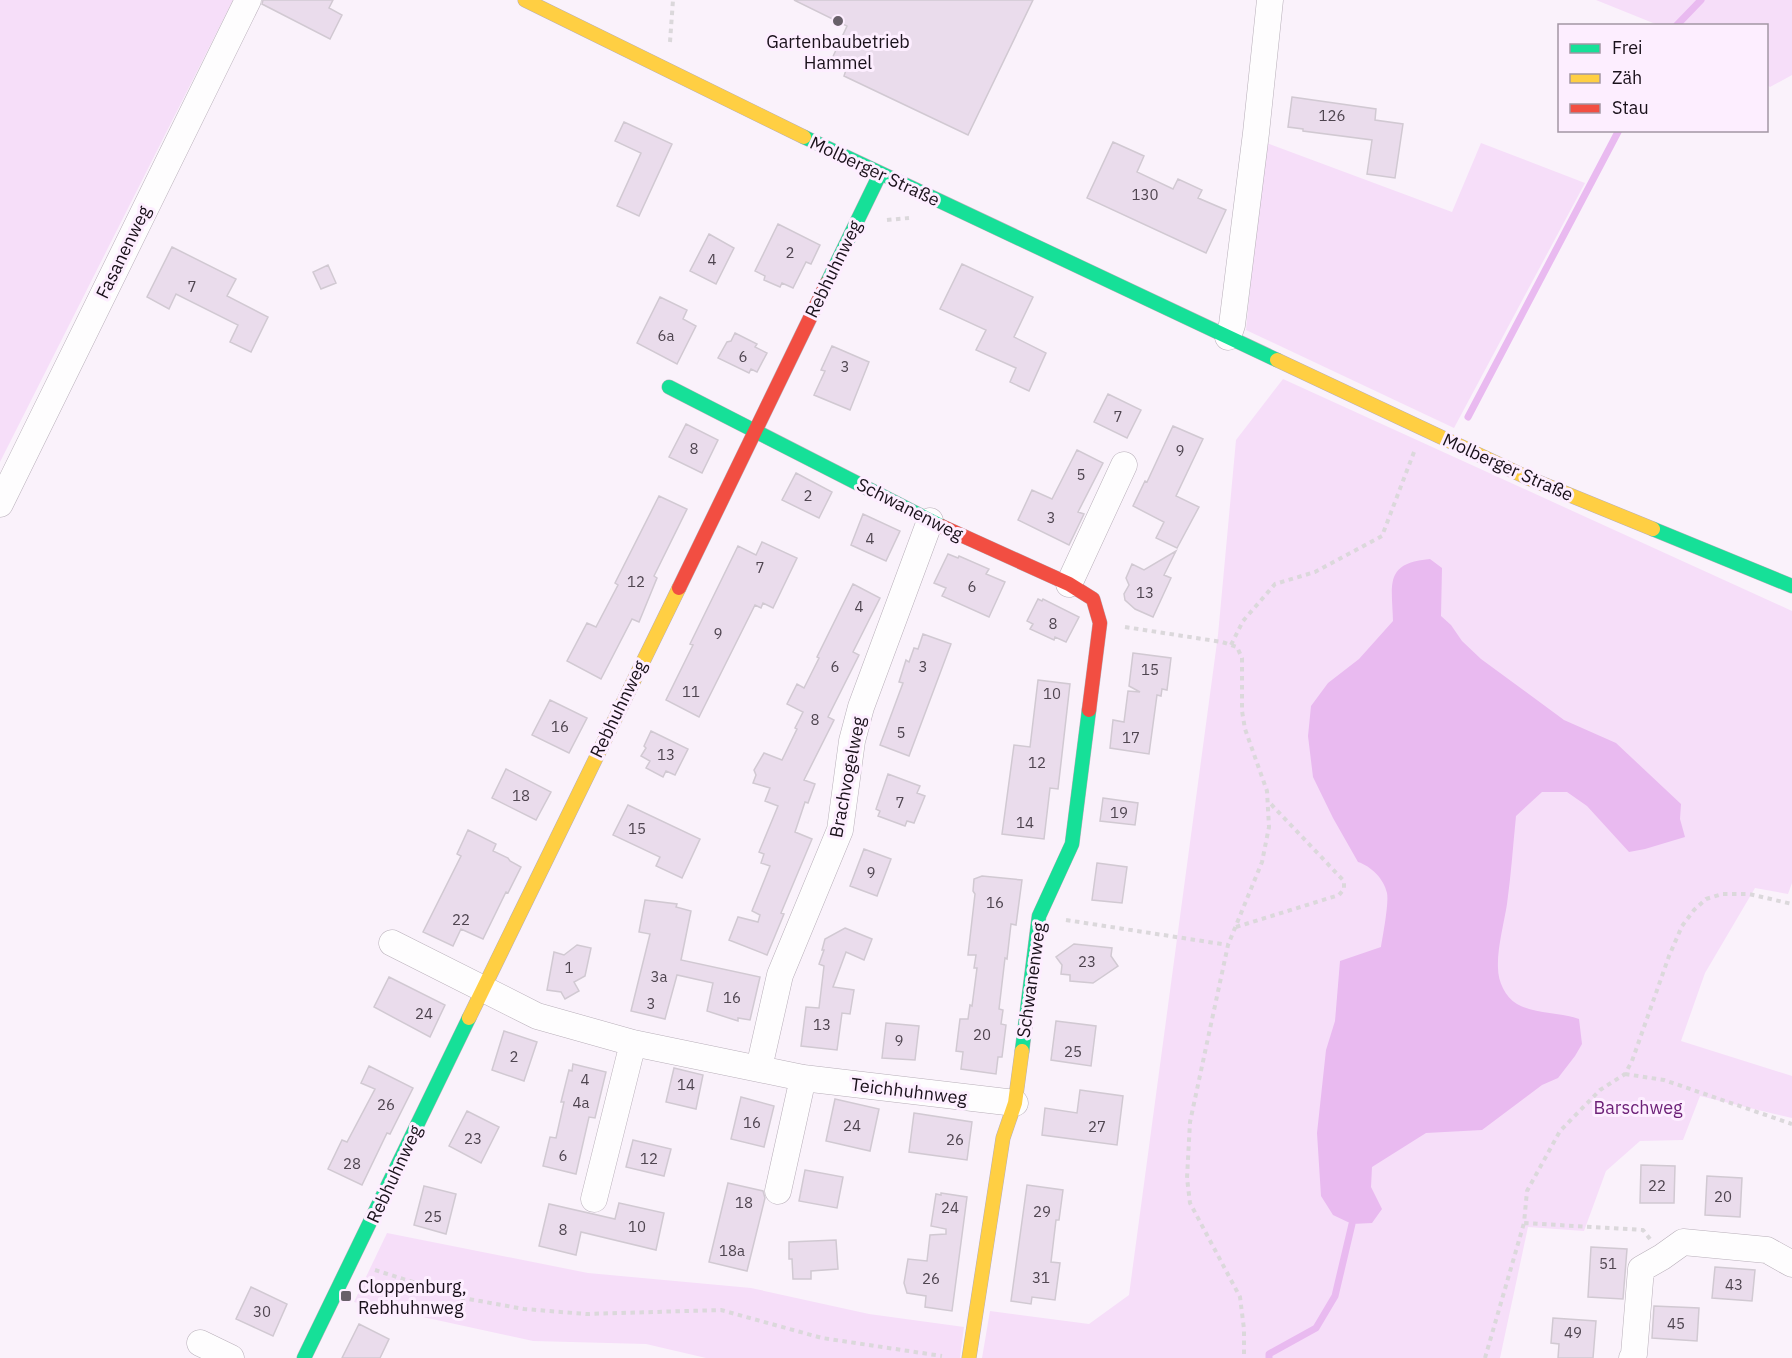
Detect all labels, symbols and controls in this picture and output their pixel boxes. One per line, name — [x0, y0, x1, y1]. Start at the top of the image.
marker: Gartenbaubetrieb Hammel — [831, 14, 845, 28]
legend — [1558, 24, 1768, 132]
place label: Gartenbaubetrieb Hammel — [766, 30, 910, 74]
text: Frei — [1612, 36, 1643, 59]
text: Zäh — [1612, 66, 1642, 89]
text: Stau — [1612, 96, 1649, 119]
house number: 126 — [1318, 106, 1346, 125]
street label: Molberger Straße — [806, 131, 944, 211]
house number: 130 — [1131, 185, 1159, 204]
street label: Fasanenweg — [91, 201, 156, 302]
street label: Rebhuhnweg — [800, 216, 867, 321]
house number: 2 — [785, 243, 795, 262]
house number: 4 — [707, 250, 717, 269]
house number: 7 — [187, 277, 197, 296]
house number: 6a — [657, 326, 675, 345]
house number: 6 — [738, 347, 748, 366]
house number: 3 — [840, 357, 850, 376]
house number: 7 — [1113, 407, 1123, 426]
street label: Molberger Straße — [1439, 428, 1577, 506]
house number: 8 — [689, 439, 699, 458]
house number: 9 — [1175, 441, 1185, 460]
house number: 5 — [1076, 465, 1086, 484]
street label: Schwanenweg — [853, 472, 967, 546]
house number: 2 — [803, 486, 813, 505]
house number: 3 — [1046, 508, 1056, 527]
house number: 4 — [865, 529, 875, 548]
house number: 7 — [755, 558, 765, 577]
house number: 12 — [627, 572, 645, 591]
house number: 6 — [967, 577, 977, 596]
house number: 13 — [1136, 583, 1154, 602]
house number: 4 — [854, 597, 864, 616]
house number: 8 — [1048, 614, 1058, 633]
house number: 9 — [713, 624, 723, 643]
street label: Rebhuhnweg — [585, 656, 652, 761]
house number: 6 — [830, 657, 840, 676]
house number: 3 — [918, 657, 928, 676]
house number: 15 — [1141, 660, 1159, 679]
house number: 11 — [682, 682, 700, 701]
house number: 10 — [1043, 684, 1061, 703]
house number: 8 — [810, 710, 820, 729]
street label: Brachvogelweg — [824, 714, 870, 840]
house number: 16 — [551, 717, 569, 736]
house number: 5 — [896, 723, 906, 742]
house number: 17 — [1122, 728, 1140, 747]
house number: 13 — [657, 745, 675, 764]
house number: 12 — [1028, 753, 1046, 772]
house number: 18 — [512, 786, 530, 805]
house number: 7 — [895, 793, 905, 812]
house number: 19 — [1110, 803, 1128, 822]
house number: 14 — [1016, 813, 1034, 832]
house number: 15 — [628, 819, 646, 838]
house number: 9 — [866, 863, 876, 882]
house number: 16 — [986, 893, 1004, 912]
house number: 22 — [452, 910, 470, 929]
street label: Schwanenweg — [1012, 920, 1051, 1039]
house number: 23 — [1078, 952, 1096, 971]
house number: 1 — [564, 958, 574, 977]
house number: 3a — [650, 967, 668, 986]
house number: 16 — [723, 988, 741, 1007]
house number: 3 — [646, 994, 656, 1013]
house number: 24 — [415, 1004, 433, 1023]
house number: 13 — [813, 1015, 831, 1034]
house number: 20 — [973, 1025, 991, 1044]
house number: 9 — [894, 1031, 904, 1050]
house number: 25 — [1064, 1042, 1082, 1061]
house number: 2 — [509, 1047, 519, 1066]
house number: 4 — [580, 1070, 590, 1089]
street label: Teichhuhnweg — [850, 1072, 969, 1110]
house number: 14 — [677, 1075, 695, 1094]
house number: 4a — [572, 1093, 590, 1112]
house number: 26 — [377, 1095, 395, 1114]
park label: Barschweg — [1593, 1096, 1683, 1119]
house number: 16 — [743, 1113, 761, 1132]
house number: 24 — [843, 1116, 861, 1135]
house number: 27 — [1088, 1117, 1106, 1136]
street label: Rebhuhnweg — [361, 1121, 427, 1227]
house number: 23 — [464, 1129, 482, 1148]
house number: 26 — [946, 1130, 964, 1149]
house number: 6 — [558, 1146, 568, 1165]
house number: 12 — [640, 1149, 658, 1168]
house number: 28 — [343, 1154, 361, 1173]
house number: 22 — [1648, 1176, 1666, 1195]
house number: 20 — [1714, 1187, 1732, 1206]
house number: 18 — [735, 1193, 753, 1212]
house number: 24 — [941, 1198, 959, 1217]
house number: 29 — [1033, 1202, 1051, 1221]
house number: 25 — [424, 1207, 442, 1226]
house number: 10 — [628, 1217, 646, 1236]
house number: 8 — [558, 1220, 568, 1239]
house number: 18a — [719, 1241, 745, 1260]
house number: 51 — [1599, 1254, 1617, 1273]
house number: 31 — [1032, 1268, 1050, 1287]
house number: 26 — [922, 1269, 940, 1288]
place label: Cloppenburg, Rebhuhnweg — [358, 1275, 467, 1319]
house number: 43 — [1725, 1275, 1743, 1294]
marker: Cloppenburg, Rebhuhnweg — [339, 1289, 353, 1303]
house number: 30 — [253, 1302, 271, 1321]
house number: 45 — [1667, 1314, 1685, 1333]
house number: 49 — [1564, 1323, 1582, 1342]

